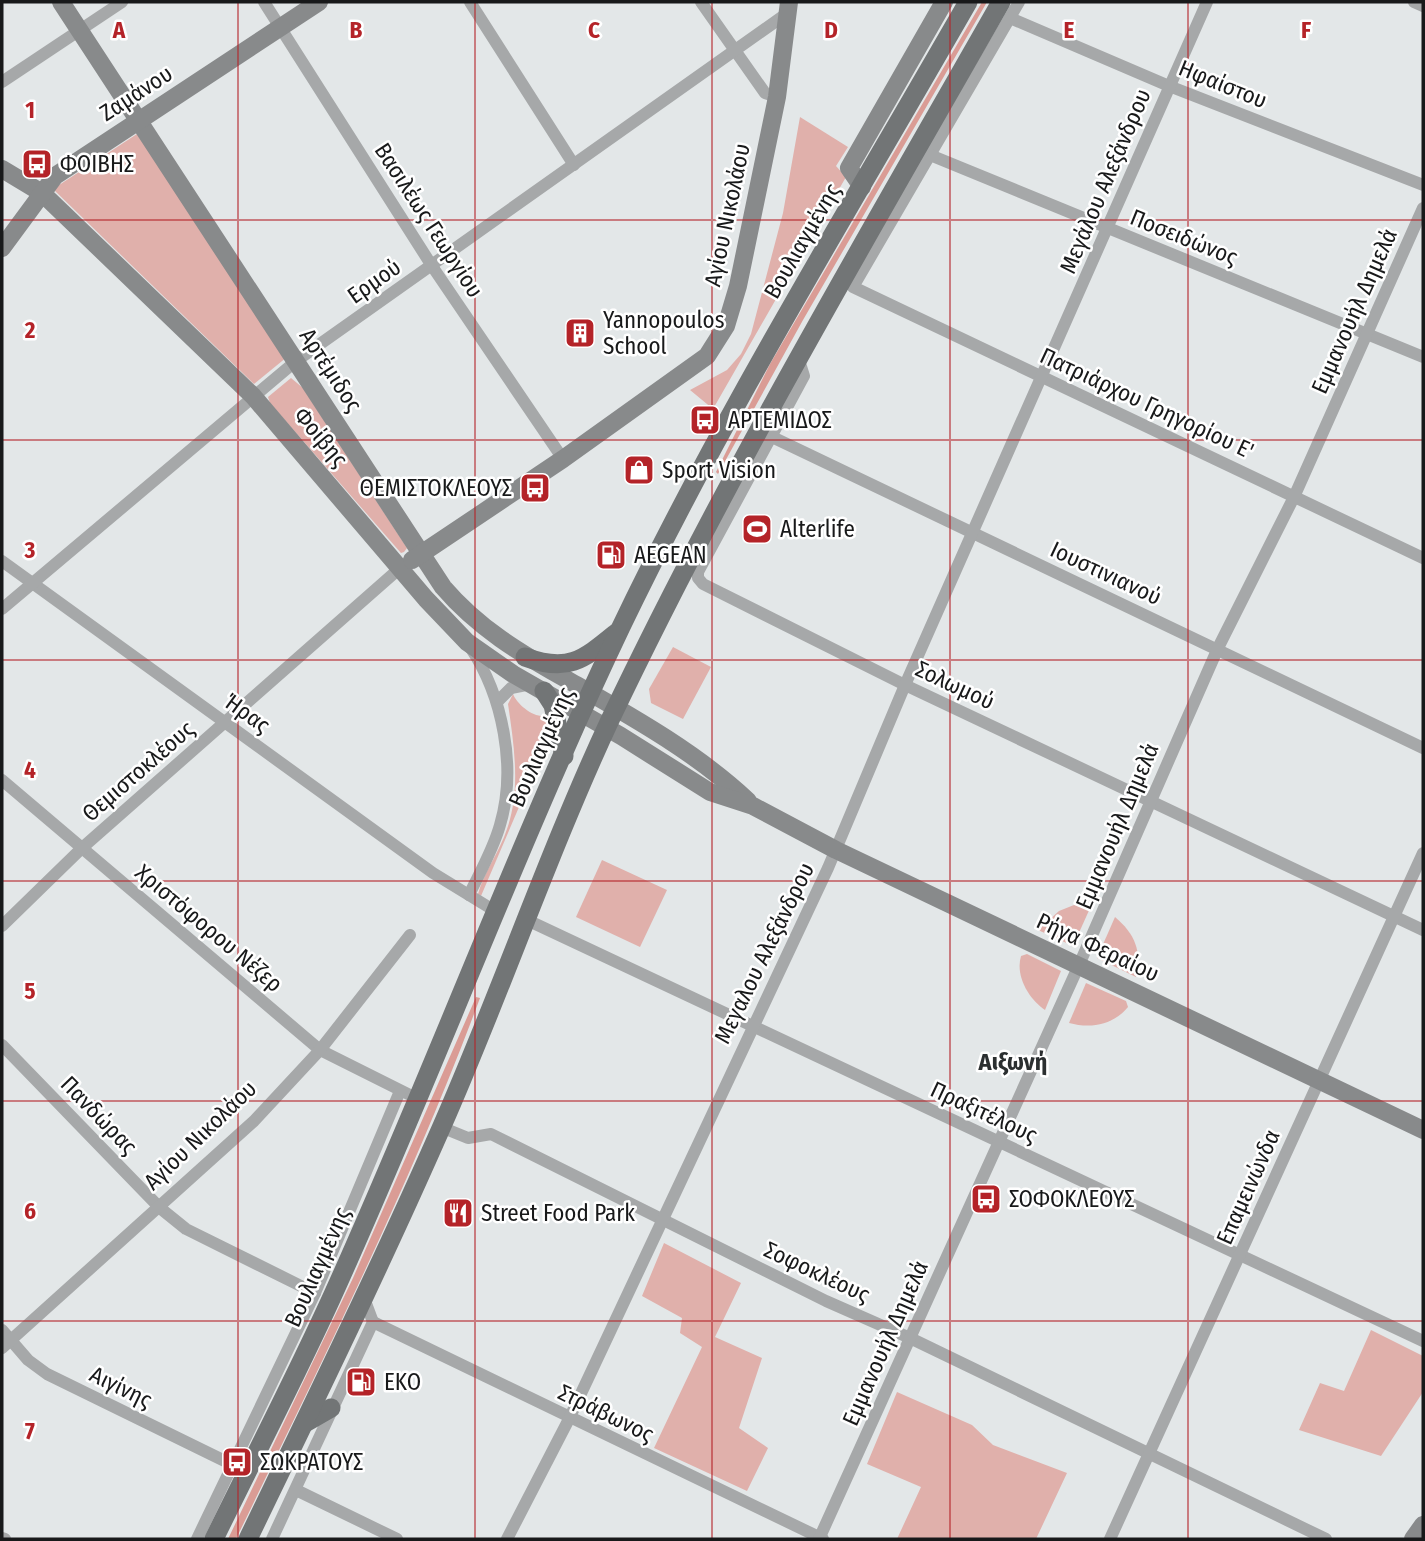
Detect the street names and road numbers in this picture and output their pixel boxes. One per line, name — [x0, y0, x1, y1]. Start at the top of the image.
street label: Ηφαίστου — [1175, 54, 1271, 114]
street label: Ζαμάνου — [94, 59, 178, 127]
street label: Μεγάλου Αλεξάνδρου — [1053, 84, 1157, 278]
street label: Βασιλέως Γεωργίου — [369, 137, 489, 303]
street label: Αγίου Νικολάου — [698, 141, 756, 289]
street label: Βουλιαγμένης — [758, 178, 846, 304]
street label: Ποσειδώνος — [1126, 203, 1242, 271]
street label: Εμμανουήλ Δημελά — [1305, 224, 1403, 398]
street label: Ερμού — [342, 253, 406, 309]
street label: Αρτέμιδος — [294, 323, 368, 417]
street label: Πατριάρχου Γρηγορίου E' — [1036, 341, 1258, 465]
street label: Φοίβης — [288, 402, 354, 473]
street label: Ιουστινιανού — [1046, 535, 1166, 611]
street label: Σολωμού — [911, 655, 999, 715]
street label: Βουλιαγμένης — [502, 682, 580, 811]
street label: Ήρας — [219, 687, 276, 739]
street label: Θεμιστοκλέους — [76, 715, 200, 827]
street label: Εμμανουήλ Δημελά — [1069, 739, 1165, 913]
street label: Χριστόφορου Νέζερ — [130, 858, 288, 998]
street label: Μεγαλου Αλεξάνδρου — [708, 858, 820, 1048]
street label: Ρήγα Φεραίου — [1032, 906, 1164, 988]
street label: Πανδώρας — [55, 1070, 143, 1160]
street label: Αγίου Νικολάου — [138, 1074, 262, 1196]
street label: Πραξιτέλους — [926, 1075, 1042, 1149]
street label: Επαμεινώνδα — [1210, 1125, 1286, 1249]
street label: Βουλιαγμένης — [278, 1202, 356, 1331]
street label: Σοφοκλέους — [760, 1235, 875, 1309]
street label: Εμμανουήλ Δημελά — [836, 1256, 934, 1430]
street label: Αιγίνης — [85, 1360, 157, 1414]
street label: Στράβωνος — [554, 1378, 659, 1448]

